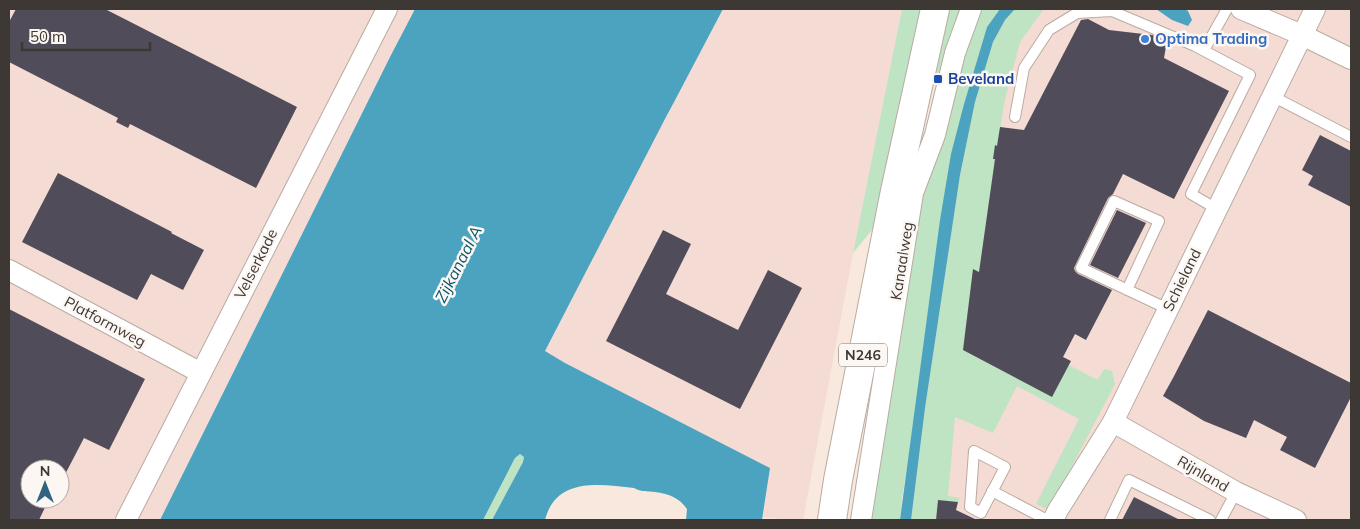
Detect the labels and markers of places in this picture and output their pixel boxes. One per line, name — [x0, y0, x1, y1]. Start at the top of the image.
place label: Optima Trading — [1155, 29, 1267, 48]
marker: Optima Trading — [1139, 33, 1151, 45]
place label: Beveland — [948, 69, 1014, 88]
marker: Beveland — [932, 73, 944, 85]

